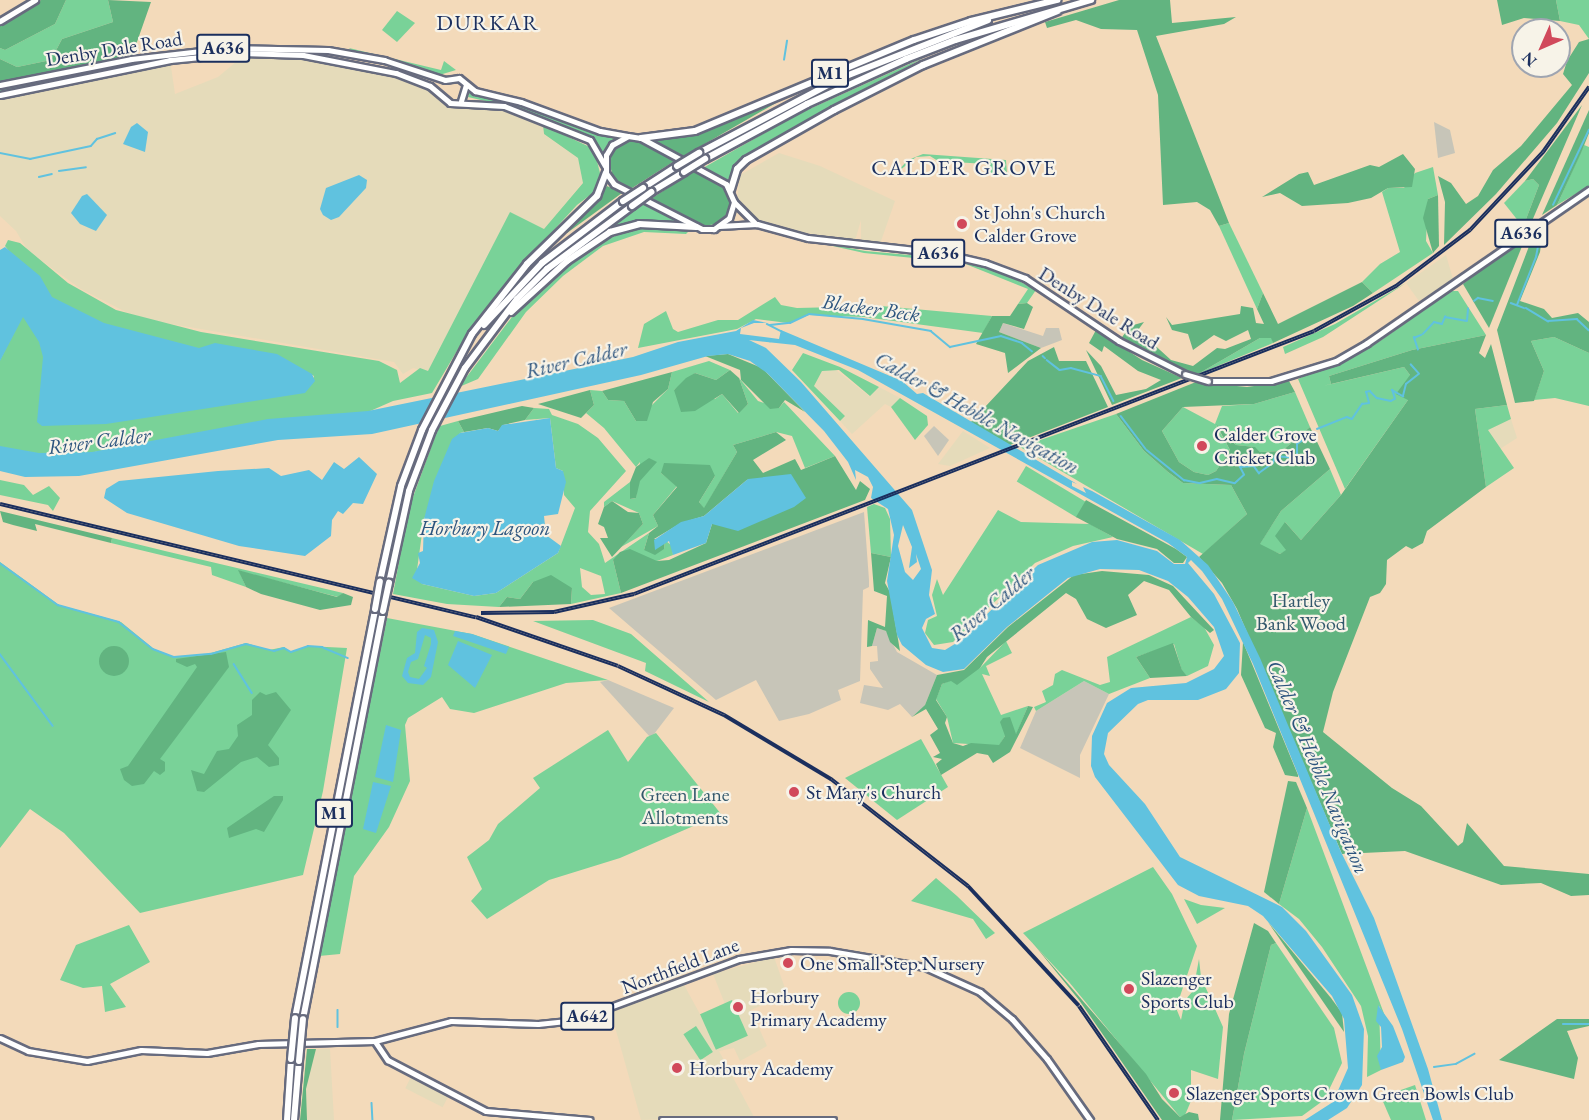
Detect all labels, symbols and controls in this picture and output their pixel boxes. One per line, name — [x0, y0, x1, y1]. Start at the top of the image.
district label: DURKAR — [436, 10, 540, 36]
north arrow — [1511, 18, 1571, 78]
street label: Denby Dale Road — [44, 26, 184, 72]
road number: A636 — [196, 33, 250, 63]
text: N — [1517, 48, 1541, 72]
road number: M1 — [810, 58, 850, 88]
district label: CALDER GROVE — [871, 155, 1057, 181]
place label: St John's Church Calder Grove — [974, 201, 1105, 248]
marker: St John's Church Calder Grove — [955, 217, 969, 231]
road number: A636 — [1494, 218, 1548, 248]
road number: A636 — [911, 238, 965, 268]
street label: Denby Dale Road — [1034, 261, 1164, 355]
water label: Blacker Beck — [821, 289, 921, 327]
water label: River Calder — [523, 336, 629, 384]
water label: Calder & Hebble Navigation — [871, 346, 1083, 480]
water label: River Calder — [46, 422, 152, 460]
place label: Calder Grove Cricket Club — [1214, 422, 1316, 469]
marker: Calder Grove Cricket Club — [1195, 439, 1209, 453]
water label: Horbury Lagoon — [420, 515, 550, 541]
water label: River Calder — [944, 561, 1040, 647]
park label: Hartley Bank Wood — [1256, 588, 1346, 635]
water label: Calder & Hebble Navigation — [1262, 657, 1374, 877]
place label: St Mary's Church — [806, 780, 941, 804]
park label: Green Lane Allotments — [640, 782, 730, 829]
marker: St Mary's Church — [787, 785, 801, 799]
road number: M1 — [314, 798, 354, 828]
street label: Northfield Lane — [618, 933, 742, 999]
place label: One Small Step Nursery — [800, 951, 985, 975]
marker: One Small Step Nursery — [781, 956, 795, 970]
place label: Slazenger Sports Club — [1141, 966, 1234, 1013]
marker: Slazenger Sports Club — [1122, 982, 1136, 996]
place label: Horbury Primary Academy — [750, 984, 887, 1031]
marker: Horbury Primary Academy — [731, 1000, 745, 1014]
road number: A642 — [560, 1001, 614, 1031]
place label: Horbury Academy — [689, 1056, 833, 1080]
marker: Horbury Academy — [670, 1061, 684, 1075]
place label: Slazenger Sports Crown Green Bowls Club — [1186, 1081, 1514, 1105]
marker: Slazenger Sports Crown Green Bowls Club — [1167, 1086, 1181, 1100]

